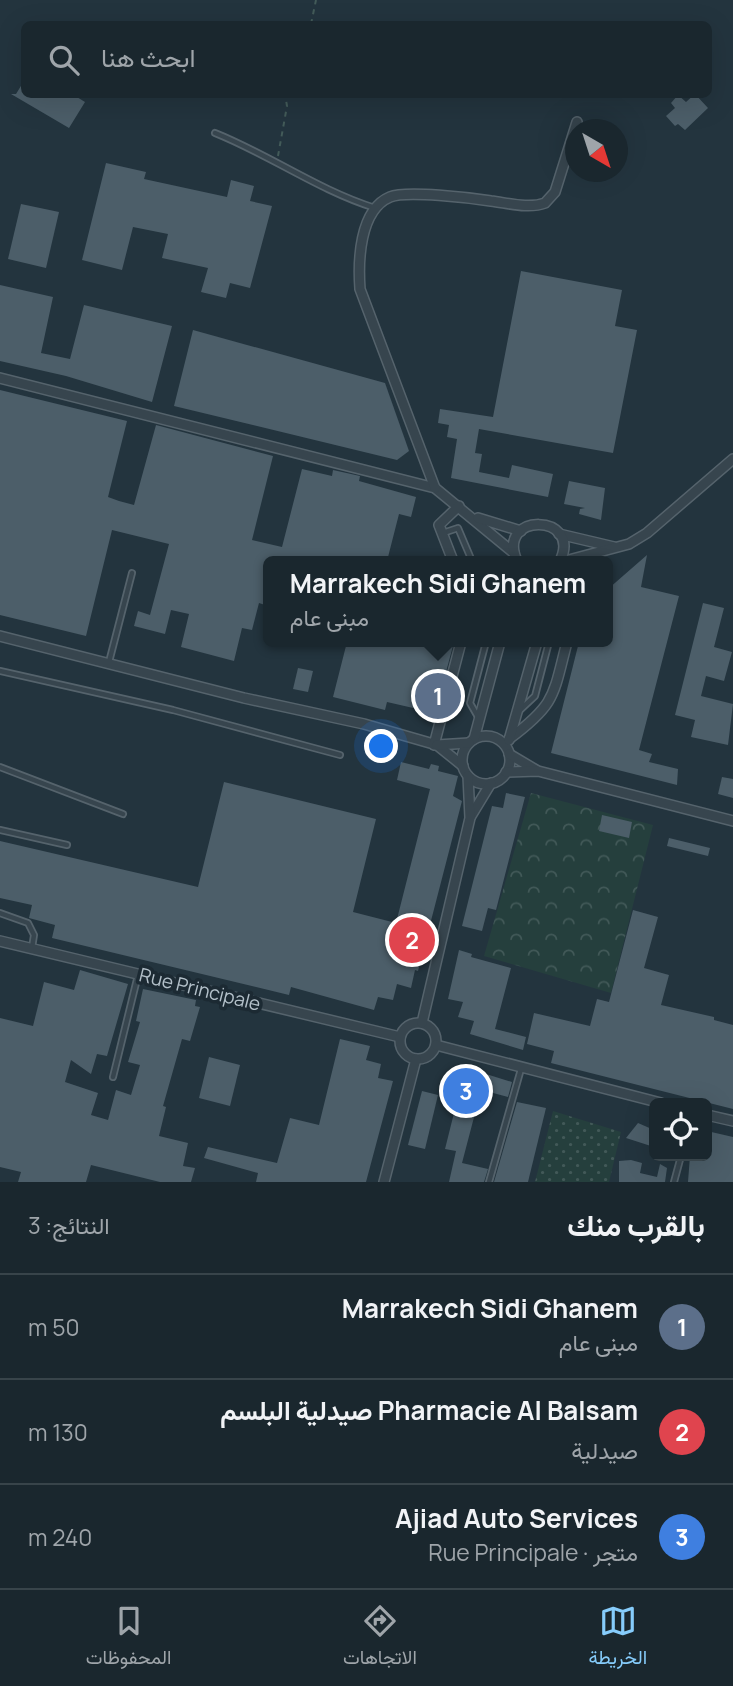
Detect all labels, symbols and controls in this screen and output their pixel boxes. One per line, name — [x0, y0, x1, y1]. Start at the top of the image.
search box — [21, 21, 712, 98]
text: ابحث هنا — [101, 39, 195, 75]
icon: search — [45, 41, 83, 79]
north arrow — [565, 119, 628, 182]
popup — [263, 556, 613, 647]
text: Marrakech Sidi Ghanem — [290, 565, 586, 601]
text: مبنى عام — [290, 601, 369, 633]
pin: 1 — [415, 670, 461, 722]
your location — [364, 729, 398, 763]
pin: 2 — [389, 914, 435, 966]
street label: Rue Principale — [137, 961, 263, 1017]
pin: 3 — [443, 1065, 489, 1117]
map controls — [649, 1098, 712, 1161]
button: locate — [649, 1098, 712, 1161]
text: بالقرب منك — [567, 1204, 705, 1245]
text: النتائج: 3 — [28, 1209, 110, 1241]
text: Marrakech Sidi Ghanem — [342, 1290, 638, 1326]
text: 50 m — [28, 1311, 79, 1343]
text: 1 — [677, 1311, 687, 1343]
text: مبنى عام — [559, 1326, 638, 1358]
text: Pharmacie Al Balsam صيدلية البلسم — [220, 1392, 638, 1428]
text: 130 m — [28, 1416, 88, 1448]
text: 2 — [675, 1416, 689, 1448]
text: صيدلية — [571, 1434, 638, 1466]
text: Ajiad Auto Services — [395, 1500, 638, 1536]
text: 240 m — [28, 1521, 92, 1553]
text: 3 — [675, 1521, 689, 1553]
text: متجر · Rue Principale — [428, 1536, 638, 1568]
tab: المحفوظات — [86, 1602, 171, 1674]
tab: الاتجاهات — [343, 1602, 417, 1674]
tab: الخريطة — [588, 1602, 647, 1674]

